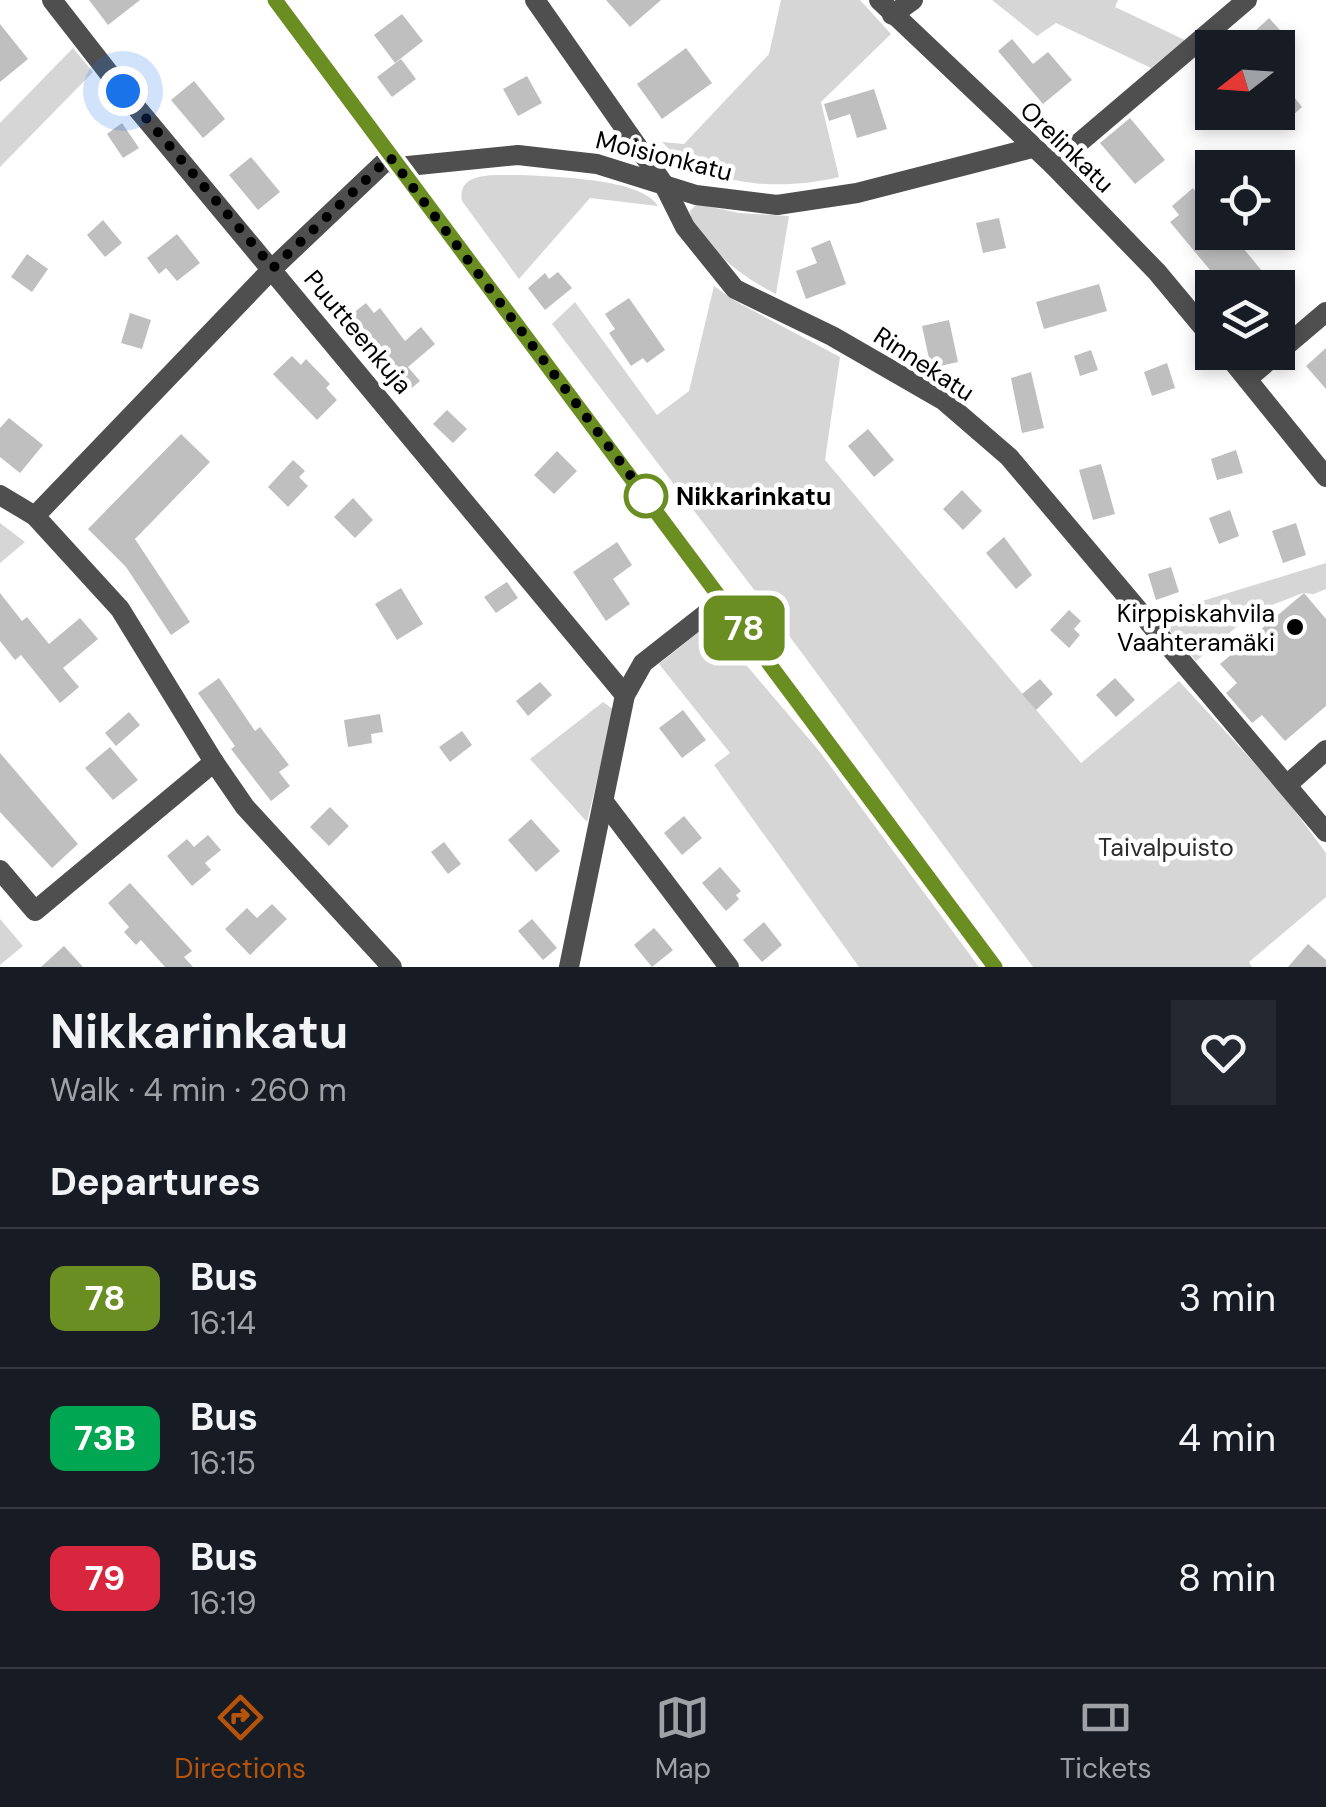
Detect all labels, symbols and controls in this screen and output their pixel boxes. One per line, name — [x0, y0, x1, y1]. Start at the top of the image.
north arrow — [1195, 30, 1295, 130]
map controls — [1195, 30, 1295, 370]
your location — [98, 66, 148, 116]
street label: Orelinkatu — [1013, 94, 1121, 200]
street label: Moisionkatu — [592, 123, 736, 189]
button: locate — [1195, 150, 1295, 250]
street label: Puutteenkuja — [297, 263, 419, 401]
button: layers — [1195, 270, 1295, 370]
street label: Rinnekatu — [867, 319, 981, 409]
marker: Nikkarinkatu — [625, 475, 667, 517]
place label: Nikkarinkatu — [676, 480, 831, 513]
line badge: 78 — [699, 596, 789, 660]
place label: Kirppiskahvila Vaahteramäki — [1117, 597, 1275, 659]
text: 78 — [724, 605, 764, 651]
marker: Kirppiskahvila Vaahteramäki — [1284, 616, 1306, 638]
park label: Taivalpuisto — [1098, 831, 1234, 864]
text: Nikkarinkatu — [50, 1000, 348, 1063]
button: heart — [1171, 1000, 1276, 1105]
text: Walk · 4 min · 260 m — [50, 1069, 347, 1111]
text: Departures — [50, 1157, 261, 1207]
text: Bus — [190, 1252, 258, 1302]
text: 3 min — [1179, 1273, 1276, 1323]
text: 78 — [85, 1275, 125, 1321]
text: 16:14 — [190, 1302, 256, 1344]
text: Bus — [190, 1392, 258, 1442]
text: 4 min — [1178, 1413, 1276, 1463]
text: 73B — [74, 1415, 136, 1461]
text: 16:15 — [190, 1442, 256, 1484]
text: Bus — [190, 1532, 258, 1582]
text: 8 min — [1178, 1553, 1276, 1603]
text: 79 — [85, 1555, 125, 1601]
text: 16:19 — [190, 1582, 257, 1624]
tab: Directions — [174, 1690, 306, 1787]
tab: Map — [655, 1690, 711, 1787]
tab: Tickets — [1060, 1690, 1152, 1787]

